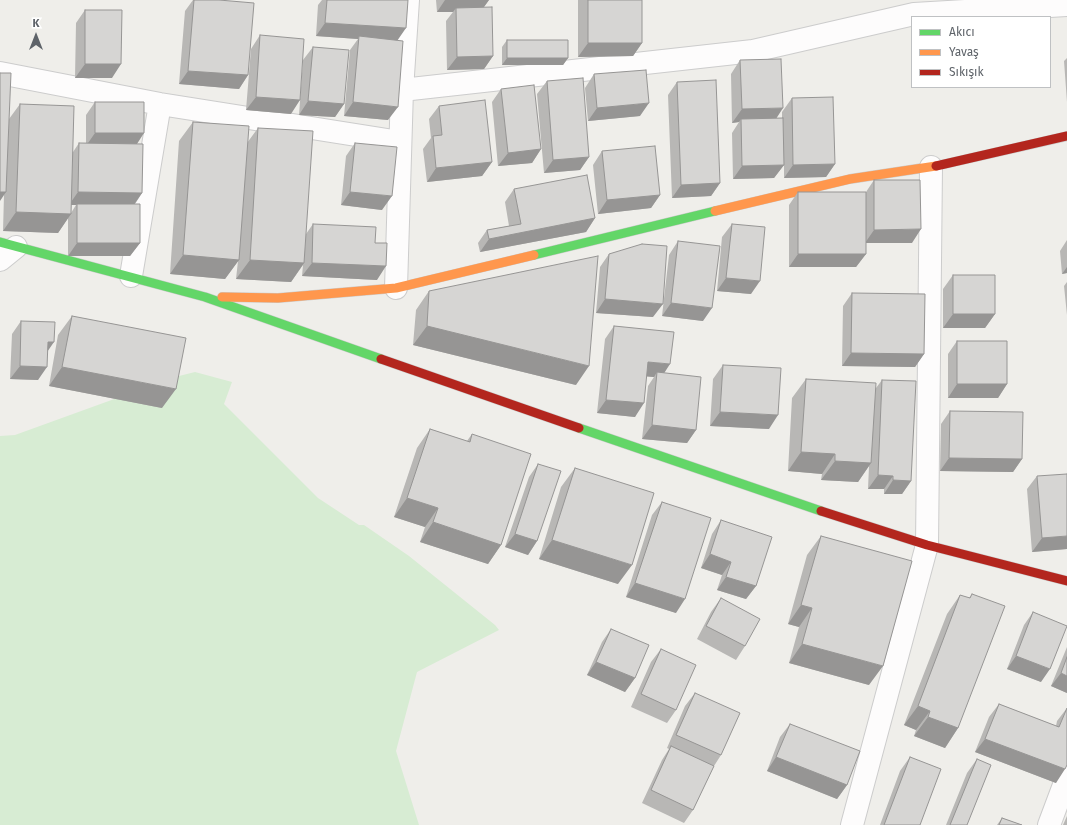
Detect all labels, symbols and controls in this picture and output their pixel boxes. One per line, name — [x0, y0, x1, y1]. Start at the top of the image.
north arrow — [16, 16, 56, 56]
legend — [911, 16, 1051, 88]
text: K — [33, 17, 39, 30]
text: Akıcı — [949, 25, 975, 39]
text: Yavaş — [949, 45, 979, 59]
text: Sıkışık — [949, 65, 984, 79]

